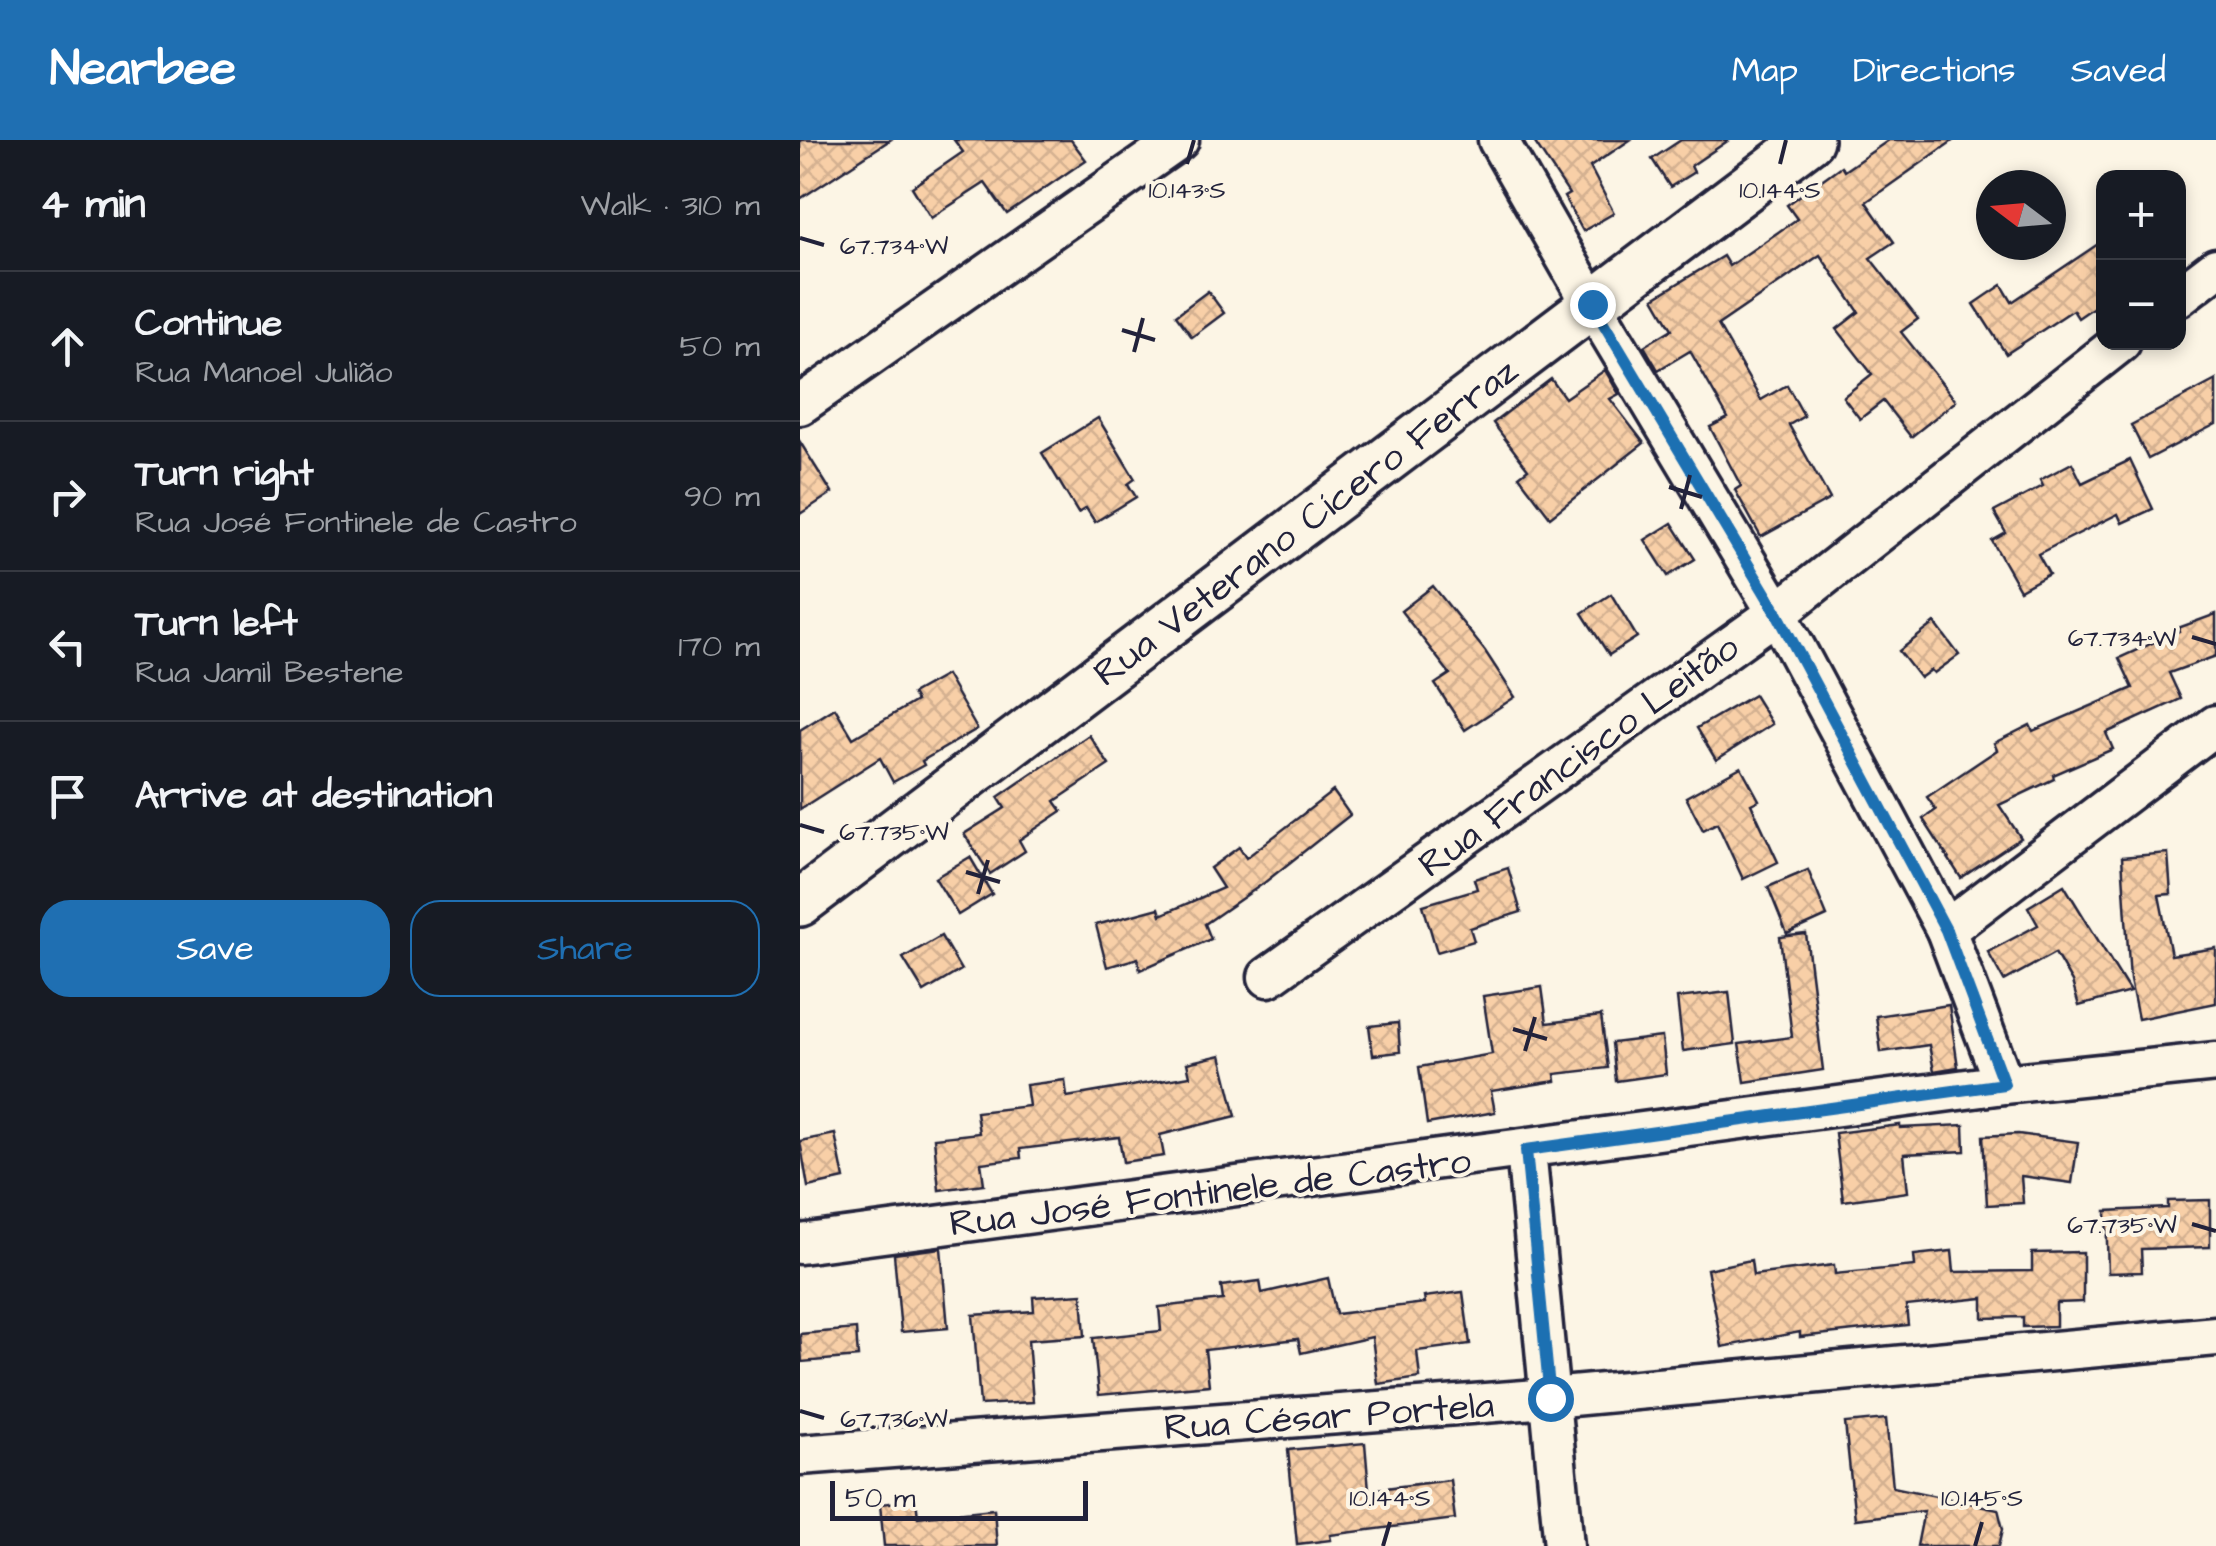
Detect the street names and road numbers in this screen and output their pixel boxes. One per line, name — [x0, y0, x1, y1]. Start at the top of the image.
street label: Rua Veterano Cícero Ferraz — [1083, 346, 1529, 700]
street label: Rua Francisco Leitão — [1408, 623, 1750, 891]
street label: Rua José Fontinele de Castro — [947, 1135, 1474, 1251]
street label: Rua César Portela — [1162, 1380, 1496, 1454]

